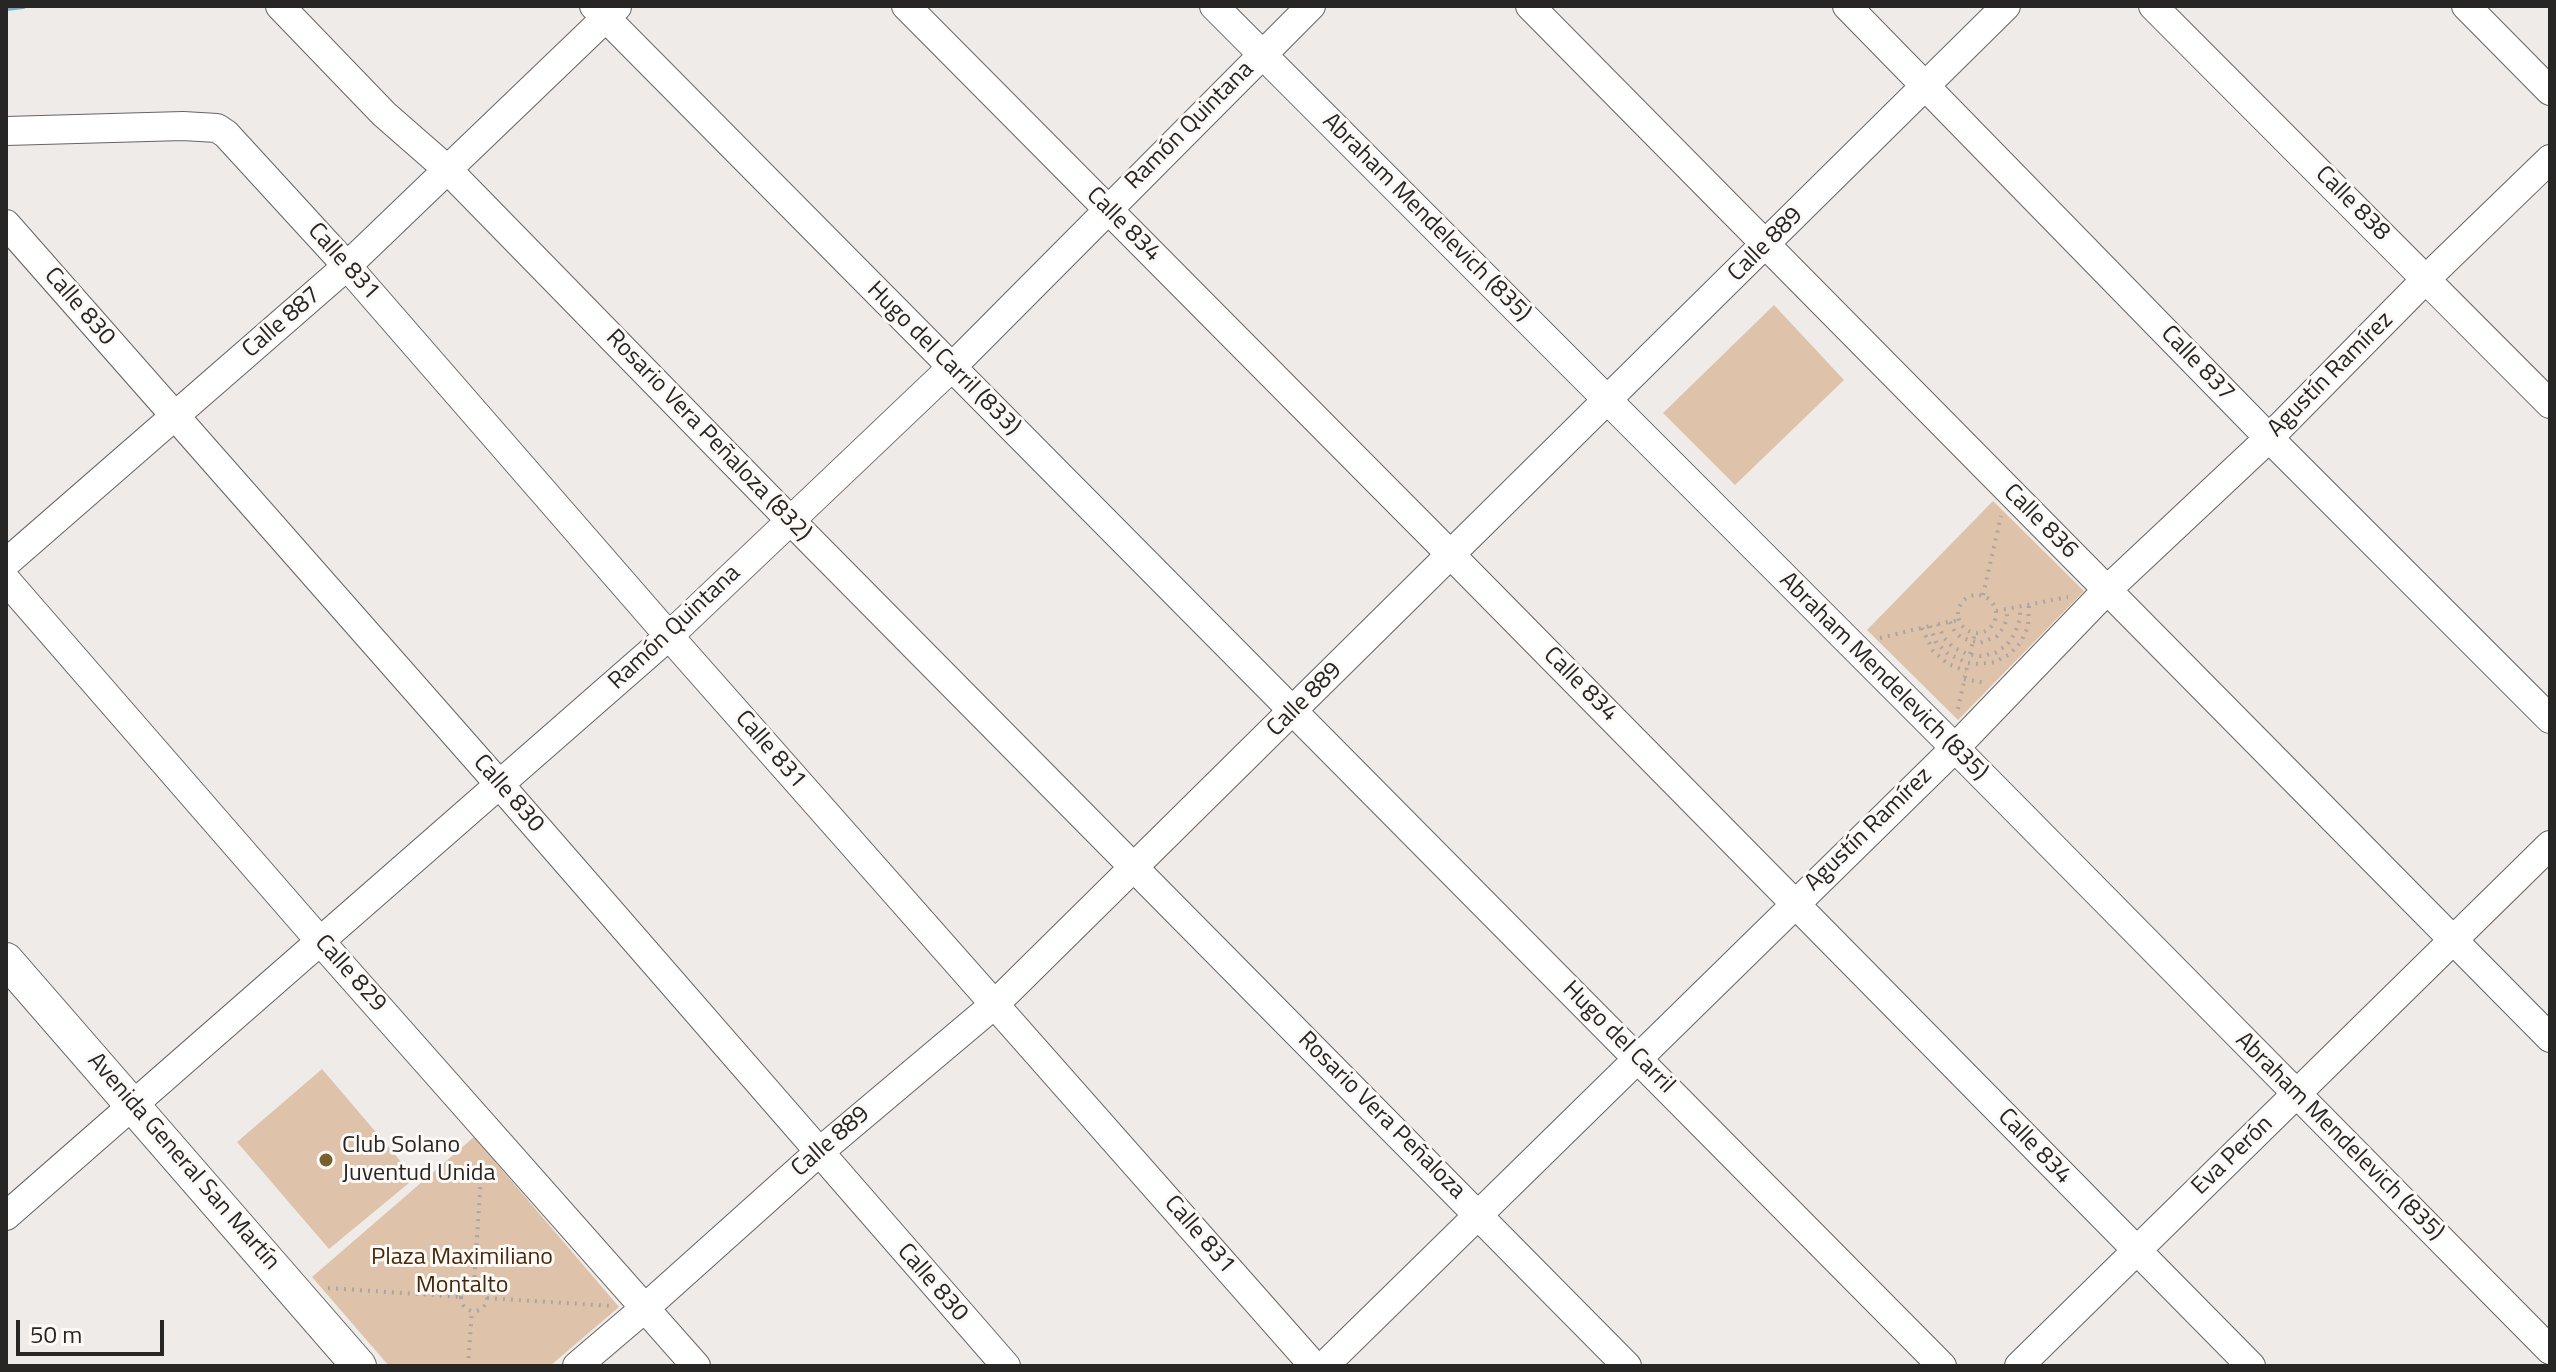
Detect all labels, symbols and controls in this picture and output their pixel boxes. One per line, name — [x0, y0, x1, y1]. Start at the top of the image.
street label: Ramón Quintana — [1120, 56, 1260, 196]
street label: Abraham Mendelevich (835) — [1316, 108, 1536, 328]
street label: Calle 838 — [2309, 161, 2395, 247]
street label: Calle 834 — [1080, 182, 1166, 268]
street label: Calle 889 — [1723, 202, 1809, 288]
street label: Calle 831 — [301, 217, 385, 307]
street label: Calle 830 — [37, 262, 121, 352]
street label: Hugo del Carril (833) — [860, 276, 1026, 442]
street label: Calle 887 — [237, 281, 327, 365]
street label: Agustín Ramírez — [2262, 306, 2400, 444]
street label: Calle 837 — [2154, 320, 2240, 408]
street label: Rosario Vera Peñaloza (832) — [599, 324, 817, 548]
street label: Calle 836 — [1997, 479, 2083, 565]
street label: Ramón Quintana — [603, 560, 747, 696]
street label: Abraham Mendelevich (835) — [1773, 567, 1993, 787]
street label: Calle 834 — [1537, 642, 1623, 728]
street label: Calle 889 — [1262, 657, 1348, 743]
street label: Calle 831 — [728, 705, 812, 795]
street label: Calle 830 — [466, 749, 550, 839]
street label: Agustín Ramírez — [1800, 762, 1938, 898]
street label: Calle 829 — [308, 929, 392, 1019]
street label: Hugo del Carril — [1556, 976, 1680, 1100]
street label: Rosario Vera Peñaloza — [1291, 1026, 1471, 1206]
street label: Abraham Mendelevich (835) — [2229, 1027, 2449, 1247]
street label: Avenida General San Martín — [81, 1047, 285, 1277]
street label: Calle 889 — [786, 1100, 876, 1184]
street label: Calle 834 — [1991, 1103, 2077, 1191]
street label: Eva Perón — [2186, 1110, 2280, 1202]
place label: Club Solano Juventud Unida — [342, 1132, 495, 1188]
marker: Club Solano Juventud Unida — [317, 1151, 335, 1169]
street label: Calle 831 — [1157, 1190, 1241, 1280]
street label: Calle 830 — [890, 1238, 974, 1328]
park label: Plaza Maximiliano Montalto — [371, 1244, 553, 1300]
scale bar — [20, 1304, 168, 1354]
text: 50 m — [30, 1316, 82, 1352]

